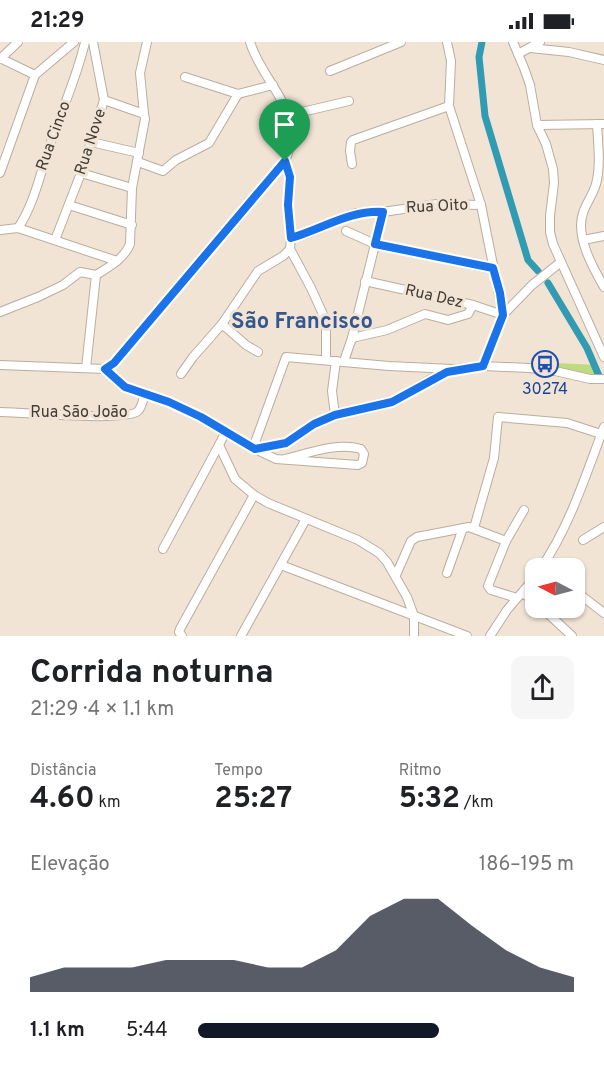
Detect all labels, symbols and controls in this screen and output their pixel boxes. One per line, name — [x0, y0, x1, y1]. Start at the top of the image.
text: 21:29 — [30, 8, 85, 35]
street label: Rua Cinco — [32, 98, 76, 173]
pin — [259, 99, 310, 161]
street label: Rua Nove — [71, 106, 111, 178]
icon: arrive — [268, 108, 301, 141]
street label: Rua Oito — [405, 195, 469, 219]
street label: Rua Dez — [403, 281, 465, 313]
district label: São Francisco — [231, 309, 373, 336]
bus stop icon: 30274 — [530, 349, 560, 379]
place label: 30274 — [522, 380, 568, 400]
street label: Rua São João — [30, 403, 128, 423]
north arrow — [525, 558, 585, 618]
map controls — [525, 558, 585, 618]
text: Corrida noturna — [30, 653, 274, 695]
button: share — [511, 656, 574, 719]
text: 21:29 · 4 × 1.1 km — [30, 697, 174, 723]
text: Distância — [30, 761, 96, 781]
text: Tempo — [214, 761, 263, 781]
text: Ritmo — [399, 761, 442, 781]
text: 4.60 — [30, 781, 95, 818]
text: 25:27 — [214, 781, 292, 818]
text: 5:32 — [399, 781, 460, 818]
text: km — [95, 793, 121, 813]
text: /km — [460, 793, 494, 813]
text: Elevação — [30, 852, 110, 878]
text: 186–195 m — [479, 852, 574, 878]
text: 1.1 km — [30, 1018, 85, 1044]
text: 5:44 — [126, 1018, 168, 1044]

